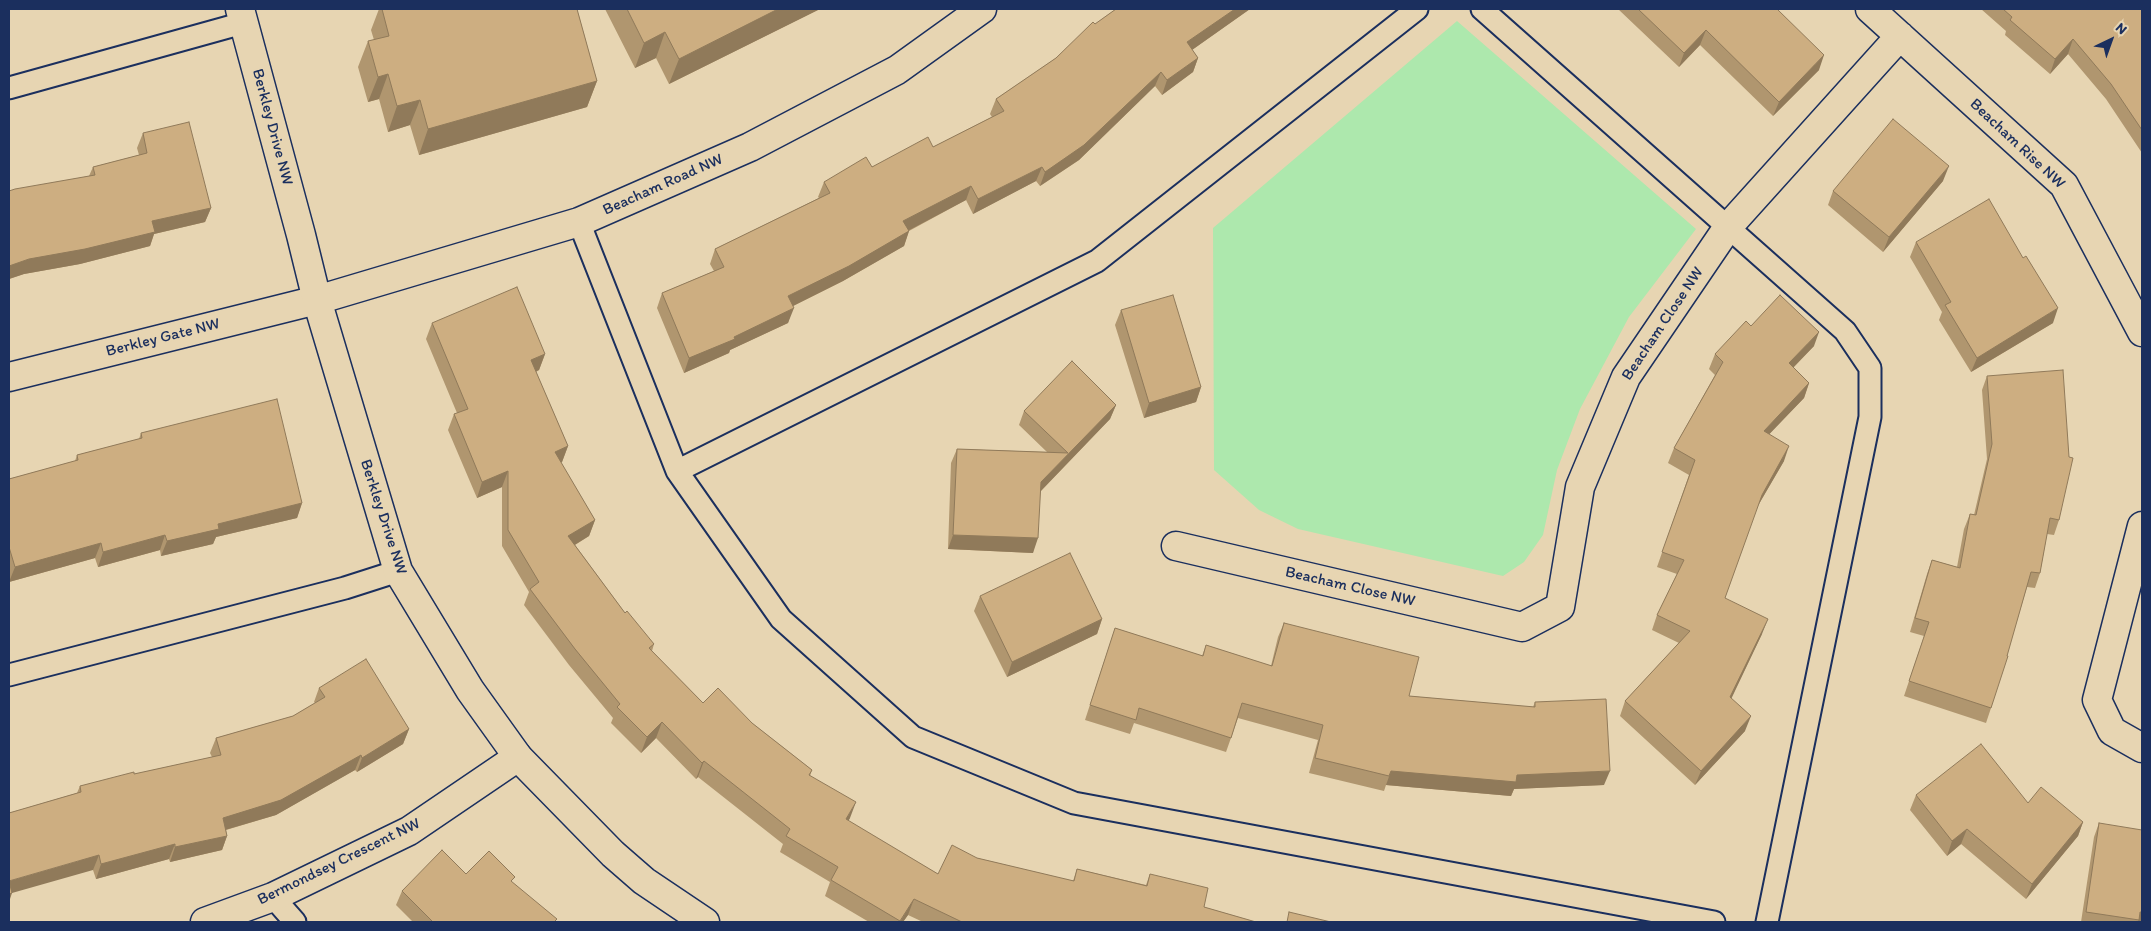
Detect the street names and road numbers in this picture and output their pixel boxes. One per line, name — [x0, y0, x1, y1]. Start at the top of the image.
street label: Berkley Drive NW — [247, 67, 297, 187]
street label: Beacham Rise NW — [1965, 95, 2069, 193]
street label: Beacham Road NW — [600, 150, 726, 220]
street label: Beacham Close NW — [1618, 264, 1708, 384]
street label: Berkley Gate NW — [104, 315, 222, 361]
street label: Berkley Drive NW — [355, 457, 411, 577]
street label: Beacham Close NW — [1283, 563, 1417, 611]
street label: Bermondsey Crescent NW — [254, 814, 424, 910]

